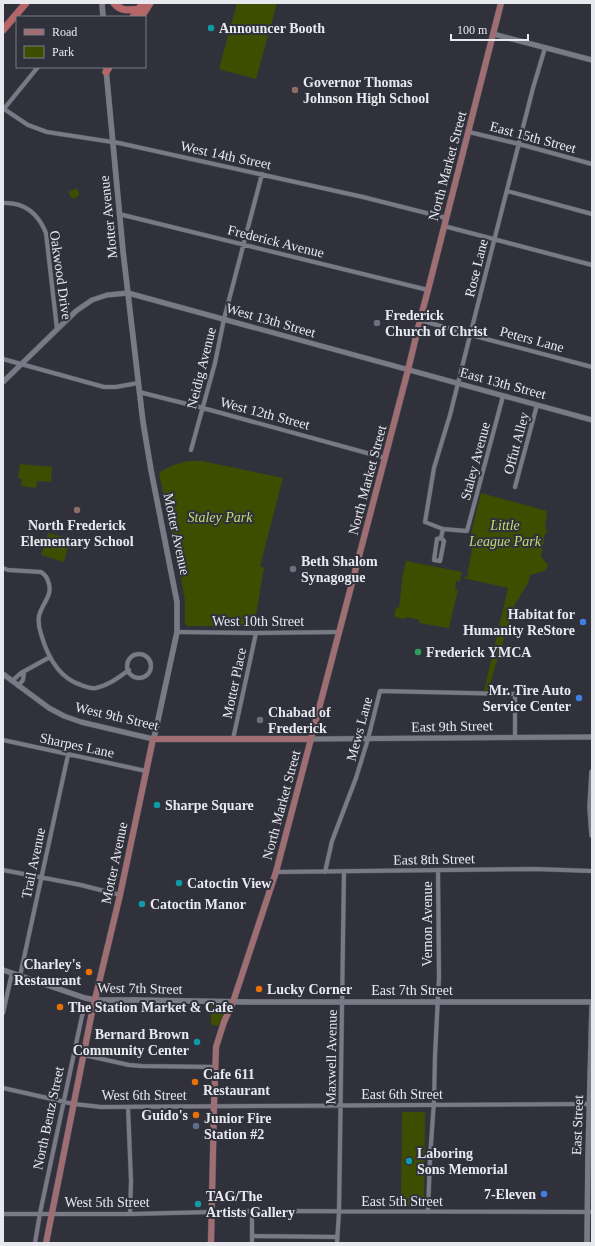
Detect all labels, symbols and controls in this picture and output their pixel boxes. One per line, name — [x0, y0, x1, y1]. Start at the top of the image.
legend — [16, 16, 146, 68]
scale bar — [451, 16, 528, 42]
place label: Announcer Booth — [219, 21, 325, 36]
marker: Announcer Booth — [206, 23, 216, 33]
text: 100 m — [457, 23, 488, 37]
text: Road — [52, 25, 77, 39]
text: Park — [52, 45, 74, 59]
place label: Governor Thomas Johnson High School — [303, 75, 429, 106]
marker: Governor Thomas Johnson High School — [290, 85, 300, 95]
street label: North Market Street — [426, 110, 469, 223]
street label: East 15th Street — [488, 119, 578, 156]
street label: West 14th Street — [179, 139, 273, 172]
street label: Motter Avenue — [97, 175, 120, 259]
street label: Frederick Avenue — [226, 222, 326, 261]
street label: Oakwood Drive — [47, 230, 74, 321]
street label: Rose Lane — [462, 237, 491, 299]
street label: West 13th Street — [224, 301, 317, 340]
place label: Frederick Church of Christ — [385, 308, 488, 339]
marker: Frederick Church of Christ — [372, 318, 382, 328]
street label: Peters Lane — [498, 324, 566, 355]
street label: Neidig Avenue — [184, 326, 219, 410]
street label: East 13th Street — [458, 365, 548, 402]
street label: West 12th Street — [218, 394, 311, 433]
street label: Offut Alley — [501, 410, 532, 476]
street label: Staley Avenue — [458, 420, 493, 502]
street label: North Market Street — [346, 424, 389, 537]
street label: Motter Avenue — [161, 492, 193, 576]
marker: North Frederick Elementary School — [72, 505, 82, 515]
park label: Staley Park — [188, 510, 253, 525]
place label: North Frederick Elementary School — [20, 518, 134, 549]
park label: Little League Park — [468, 518, 542, 549]
place label: Beth Shalom Synagogue — [301, 554, 378, 585]
marker: Beth Shalom Synagogue — [288, 564, 298, 574]
place label: Habitat for Humanity ReStore — [463, 607, 575, 638]
street label: West 10th Street — [212, 614, 304, 629]
marker: Habitat for Humanity ReStore — [578, 617, 588, 627]
place label: Frederick YMCA — [426, 645, 532, 660]
street label: Motter Place — [220, 646, 249, 720]
marker: Frederick YMCA — [413, 647, 423, 657]
place label: Mr. Tire Auto Service Center — [483, 683, 571, 714]
marker: Mr. Tire Auto Service Center — [574, 693, 584, 703]
street label: Mews Lane — [344, 695, 375, 763]
street label: West 9th Street — [74, 700, 160, 733]
place label: Chabad of Frederick — [268, 705, 331, 736]
marker: Chabad of Frederick — [255, 715, 265, 725]
street label: East 9th Street — [411, 718, 493, 735]
street label: Sharpes Lane — [38, 730, 116, 761]
street label: North Market Street — [260, 749, 303, 862]
place label: Sharpe Square — [165, 798, 254, 813]
marker: Sharpe Square — [152, 800, 162, 810]
street label: Motter Avenue — [98, 821, 130, 905]
street label: Trail Avenue — [19, 826, 48, 900]
street label: East 8th Street — [393, 851, 475, 868]
place label: Catoctin View — [187, 876, 272, 891]
marker: Catoctin View — [174, 878, 184, 888]
street label: Vernon Avenue — [420, 881, 435, 967]
place label: Catoctin Manor — [150, 897, 246, 912]
marker: Catoctin Manor — [137, 899, 147, 909]
place label: Charley's Restaurant — [14, 957, 82, 988]
marker: Charley's Restaurant — [84, 967, 94, 977]
street label: West 7th Street — [97, 980, 183, 997]
place label: Lucky Corner — [267, 982, 352, 997]
street label: East 7th Street — [371, 983, 453, 998]
marker: Lucky Corner — [254, 984, 264, 994]
place label: The Station Market & Cafe — [68, 1000, 233, 1015]
marker: The Station Market & Cafe — [55, 1002, 65, 1012]
street label: Maxwell Avenue — [323, 1009, 340, 1105]
place label: Bernard Brown Community Center — [73, 1027, 189, 1058]
marker: Bernard Brown Community Center — [192, 1037, 202, 1047]
street label: North Bentz Street — [30, 1065, 67, 1171]
place label: Cafe 611 Restaurant — [203, 1067, 270, 1098]
marker: Cafe 611 Restaurant — [190, 1077, 200, 1087]
street label: East 6th Street — [361, 1087, 443, 1102]
street label: West 6th Street — [101, 1088, 187, 1103]
street label: East Street — [569, 1095, 586, 1155]
place label: Guido's — [141, 1108, 189, 1123]
marker: Guido's — [191, 1110, 201, 1120]
place label: Junior Fire Station #2 — [204, 1111, 272, 1142]
marker: Junior Fire Station #2 — [191, 1121, 201, 1131]
place label: Laboring Sons Memorial — [417, 1146, 508, 1177]
marker: Laboring Sons Memorial — [404, 1156, 414, 1166]
place label: 7-Eleven — [484, 1187, 536, 1202]
place label: TAG/The Artists Gallery — [206, 1189, 295, 1220]
marker: 7-Eleven — [539, 1189, 549, 1199]
street label: East 5th Street — [361, 1194, 443, 1209]
street label: West 5th Street — [64, 1195, 150, 1210]
marker: TAG/The Artists Gallery — [193, 1199, 203, 1209]

